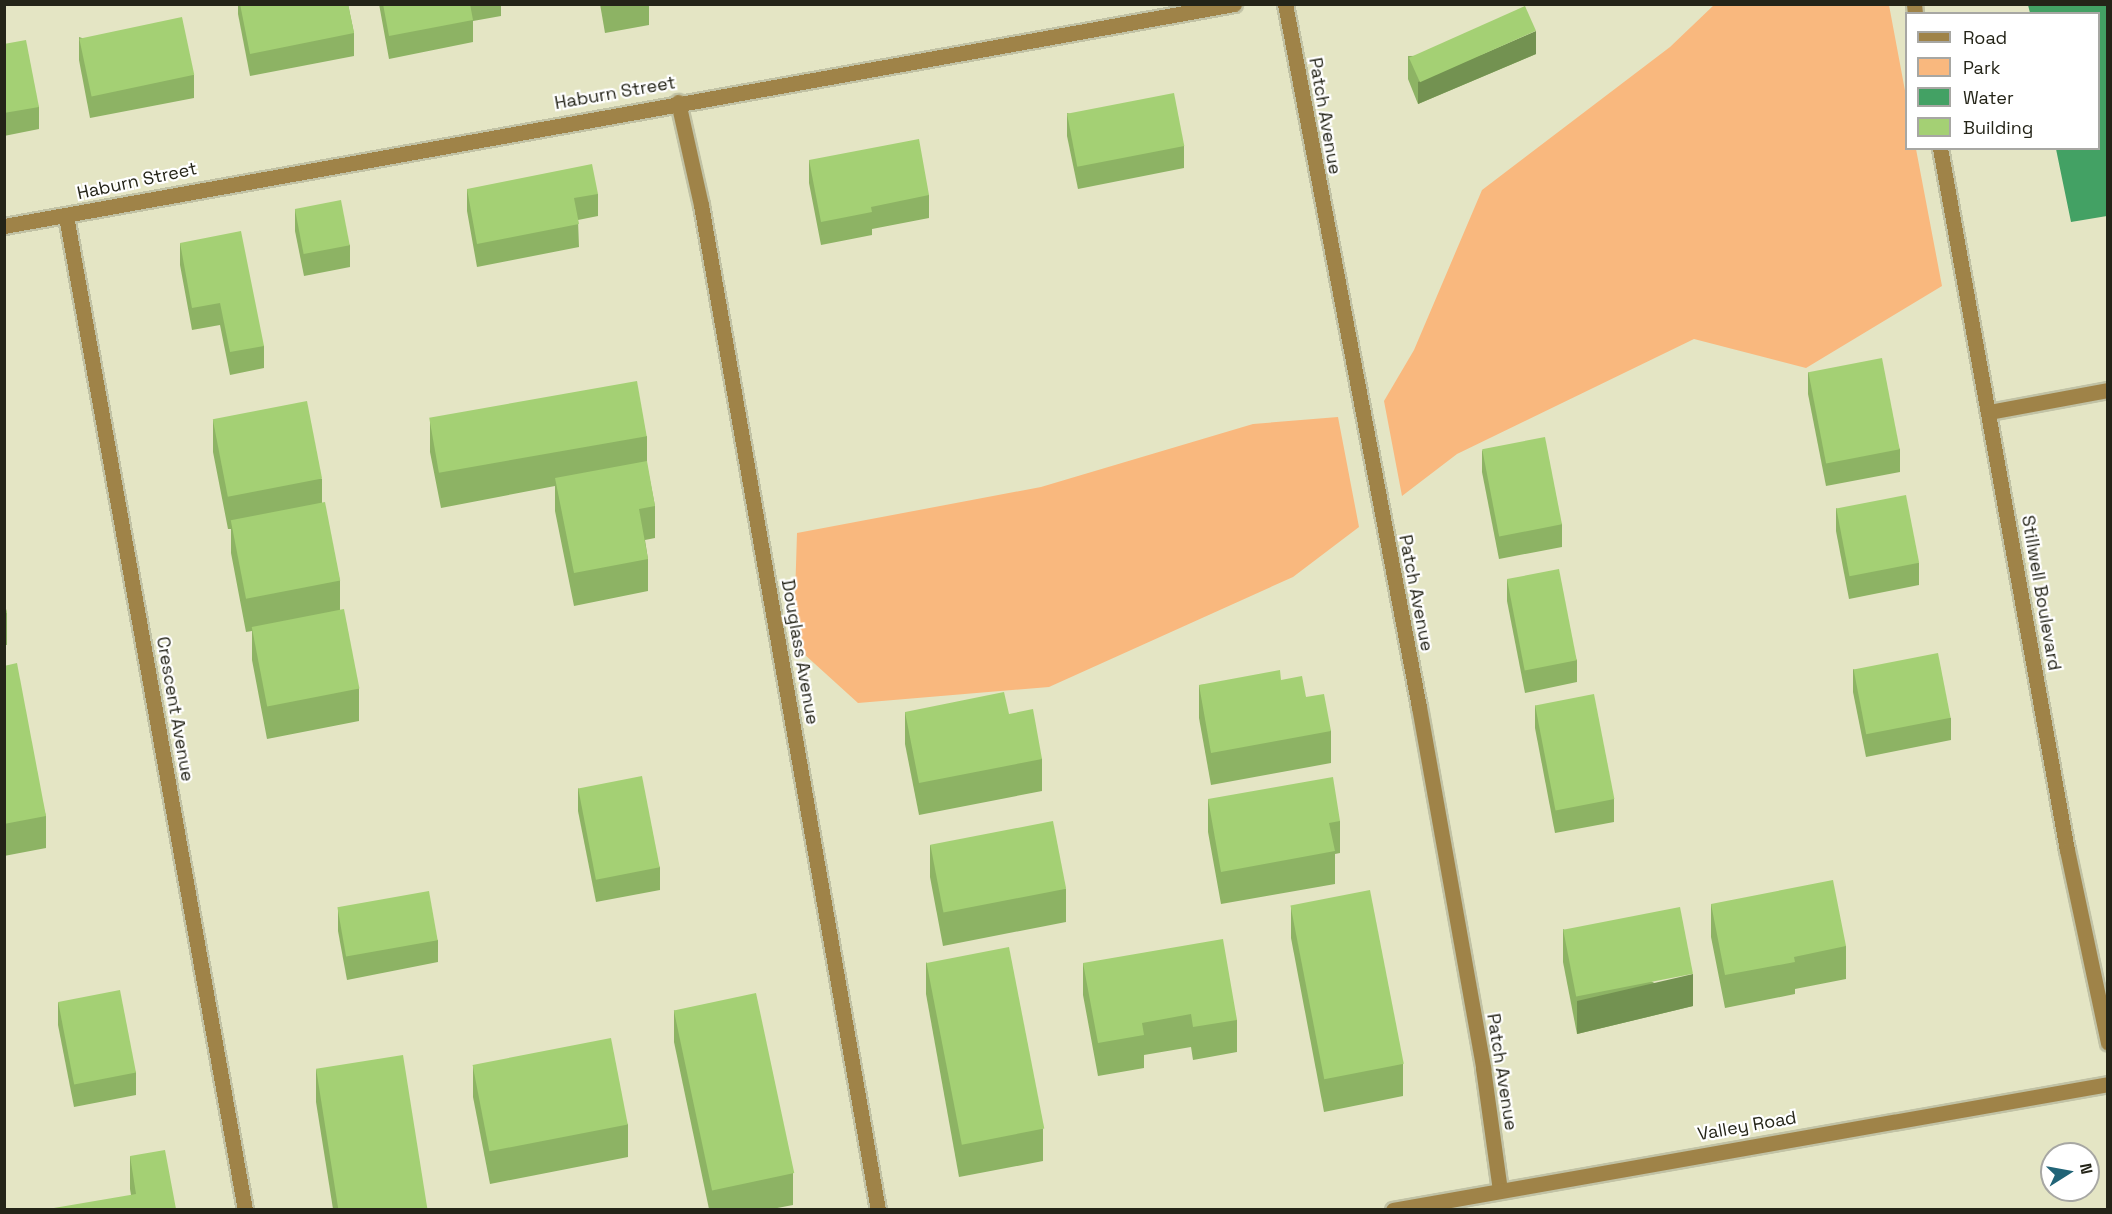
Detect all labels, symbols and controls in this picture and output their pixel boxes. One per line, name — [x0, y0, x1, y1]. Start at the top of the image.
legend — [1905, 12, 2100, 150]
text: Road — [1963, 26, 2007, 49]
street label: Patch Avenue — [1304, 56, 1346, 176]
text: Park — [1963, 56, 2000, 79]
street label: Haburn Street — [553, 72, 677, 114]
text: Water — [1963, 86, 2014, 109]
text: Building — [1963, 116, 2033, 139]
street label: Haburn Street — [75, 158, 199, 204]
street label: Stillwell Boulevard — [2017, 514, 2065, 672]
street label: Patch Avenue — [1394, 533, 1438, 653]
street label: Douglass Avenue — [777, 578, 823, 726]
street label: Crescent Avenue — [152, 635, 198, 783]
street label: Patch Avenue — [1482, 1012, 1522, 1132]
street label: Valley Road — [1696, 1107, 1798, 1145]
north arrow — [2040, 1142, 2100, 1202]
text: N — [2075, 1162, 2098, 1176]

